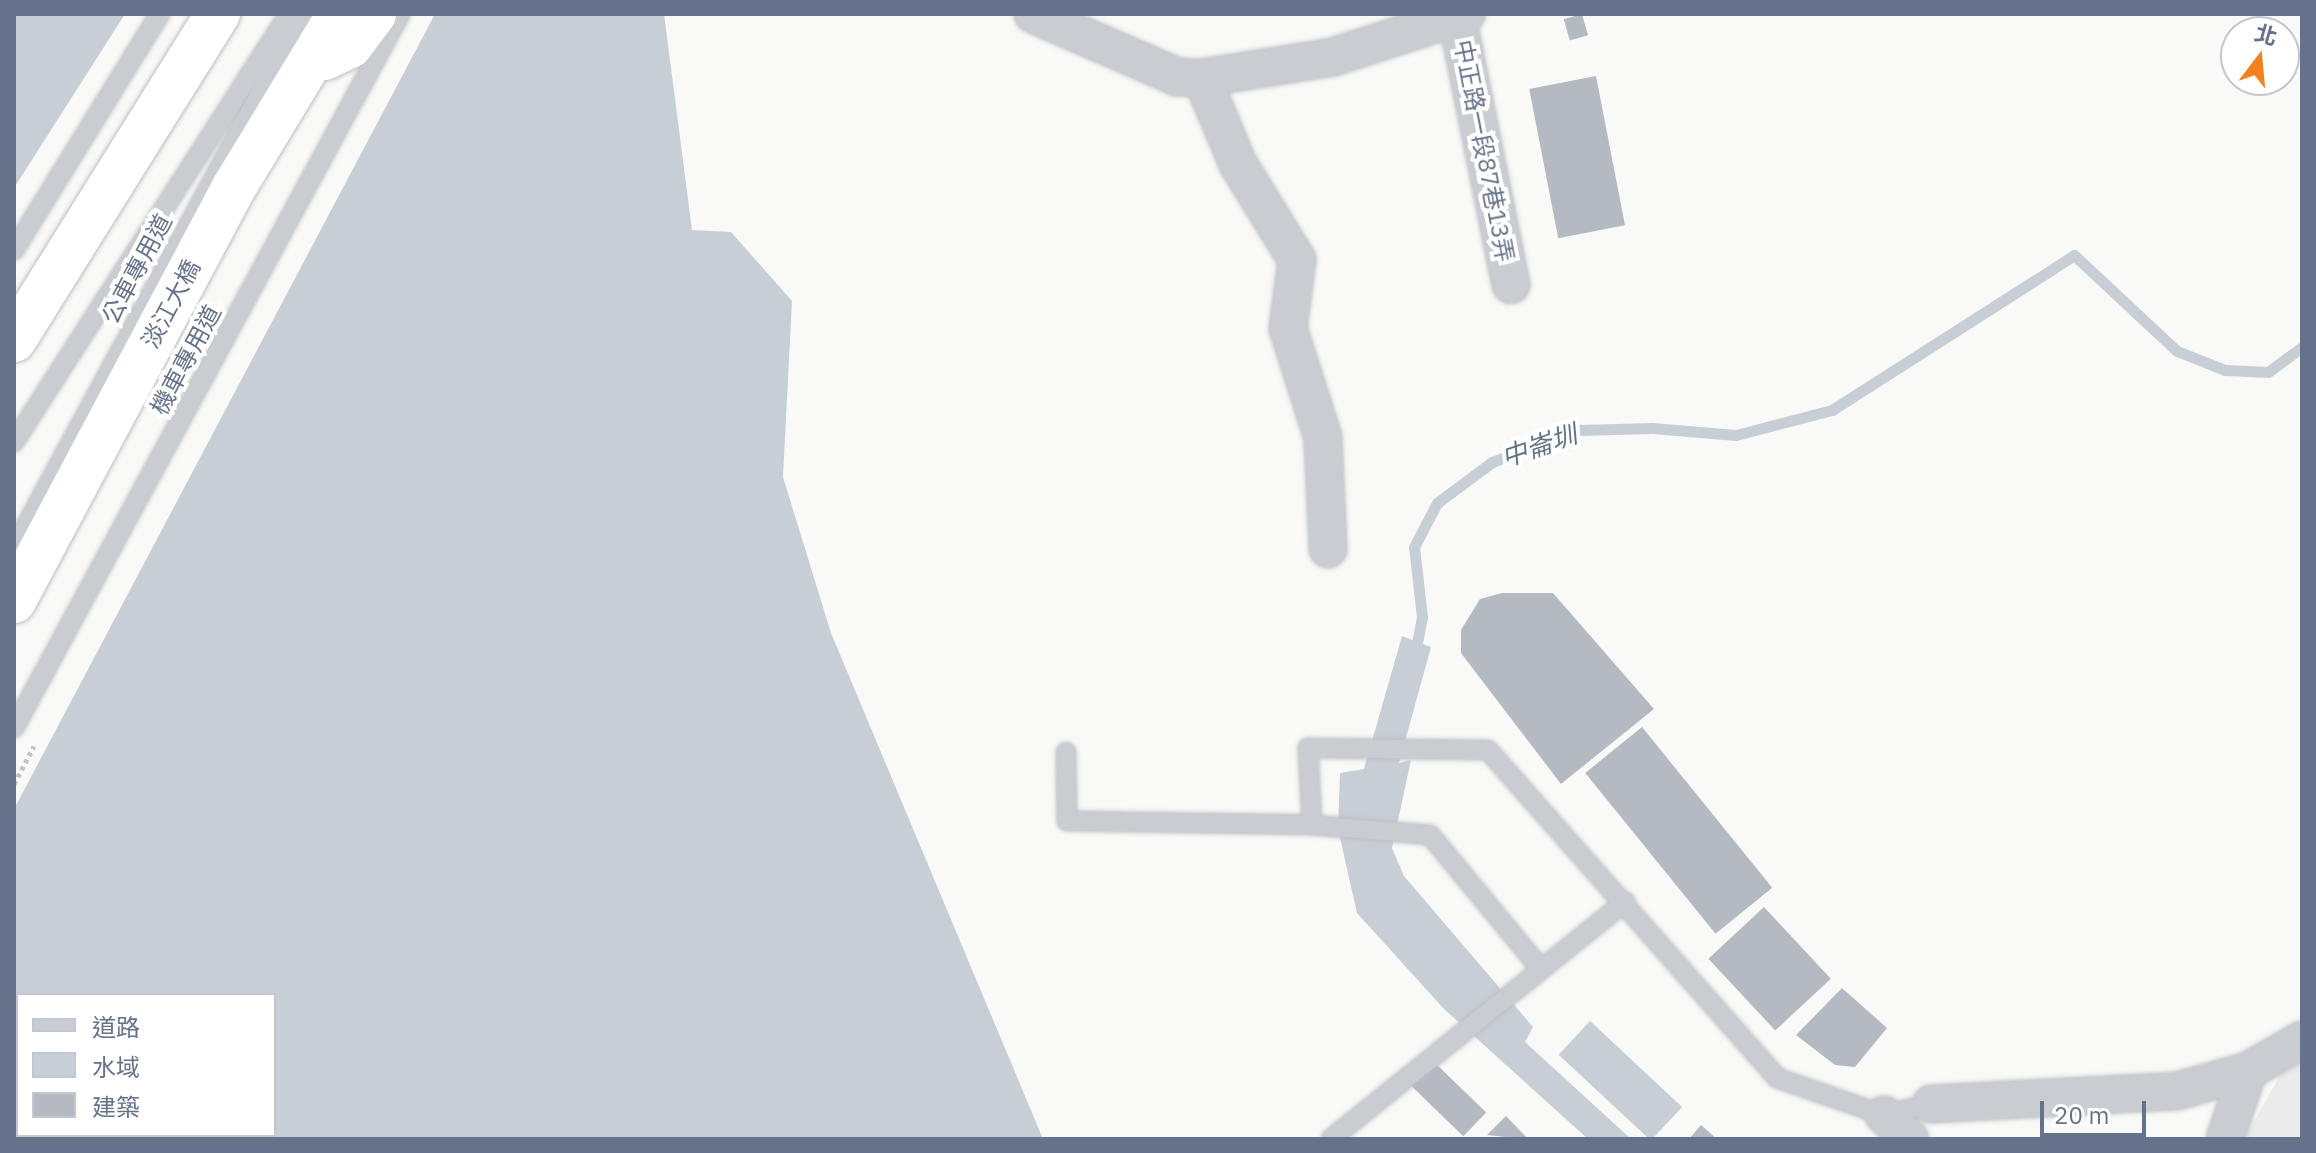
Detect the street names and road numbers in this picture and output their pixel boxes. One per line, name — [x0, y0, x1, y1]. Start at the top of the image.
street label: 中正路一段87巷13弄 — [1448, 38, 1520, 264]
street label: 公車專用道 — [96, 209, 178, 329]
street label: 淡江大橋 — [136, 255, 206, 353]
street label: 機車專用道 — [145, 300, 227, 420]

